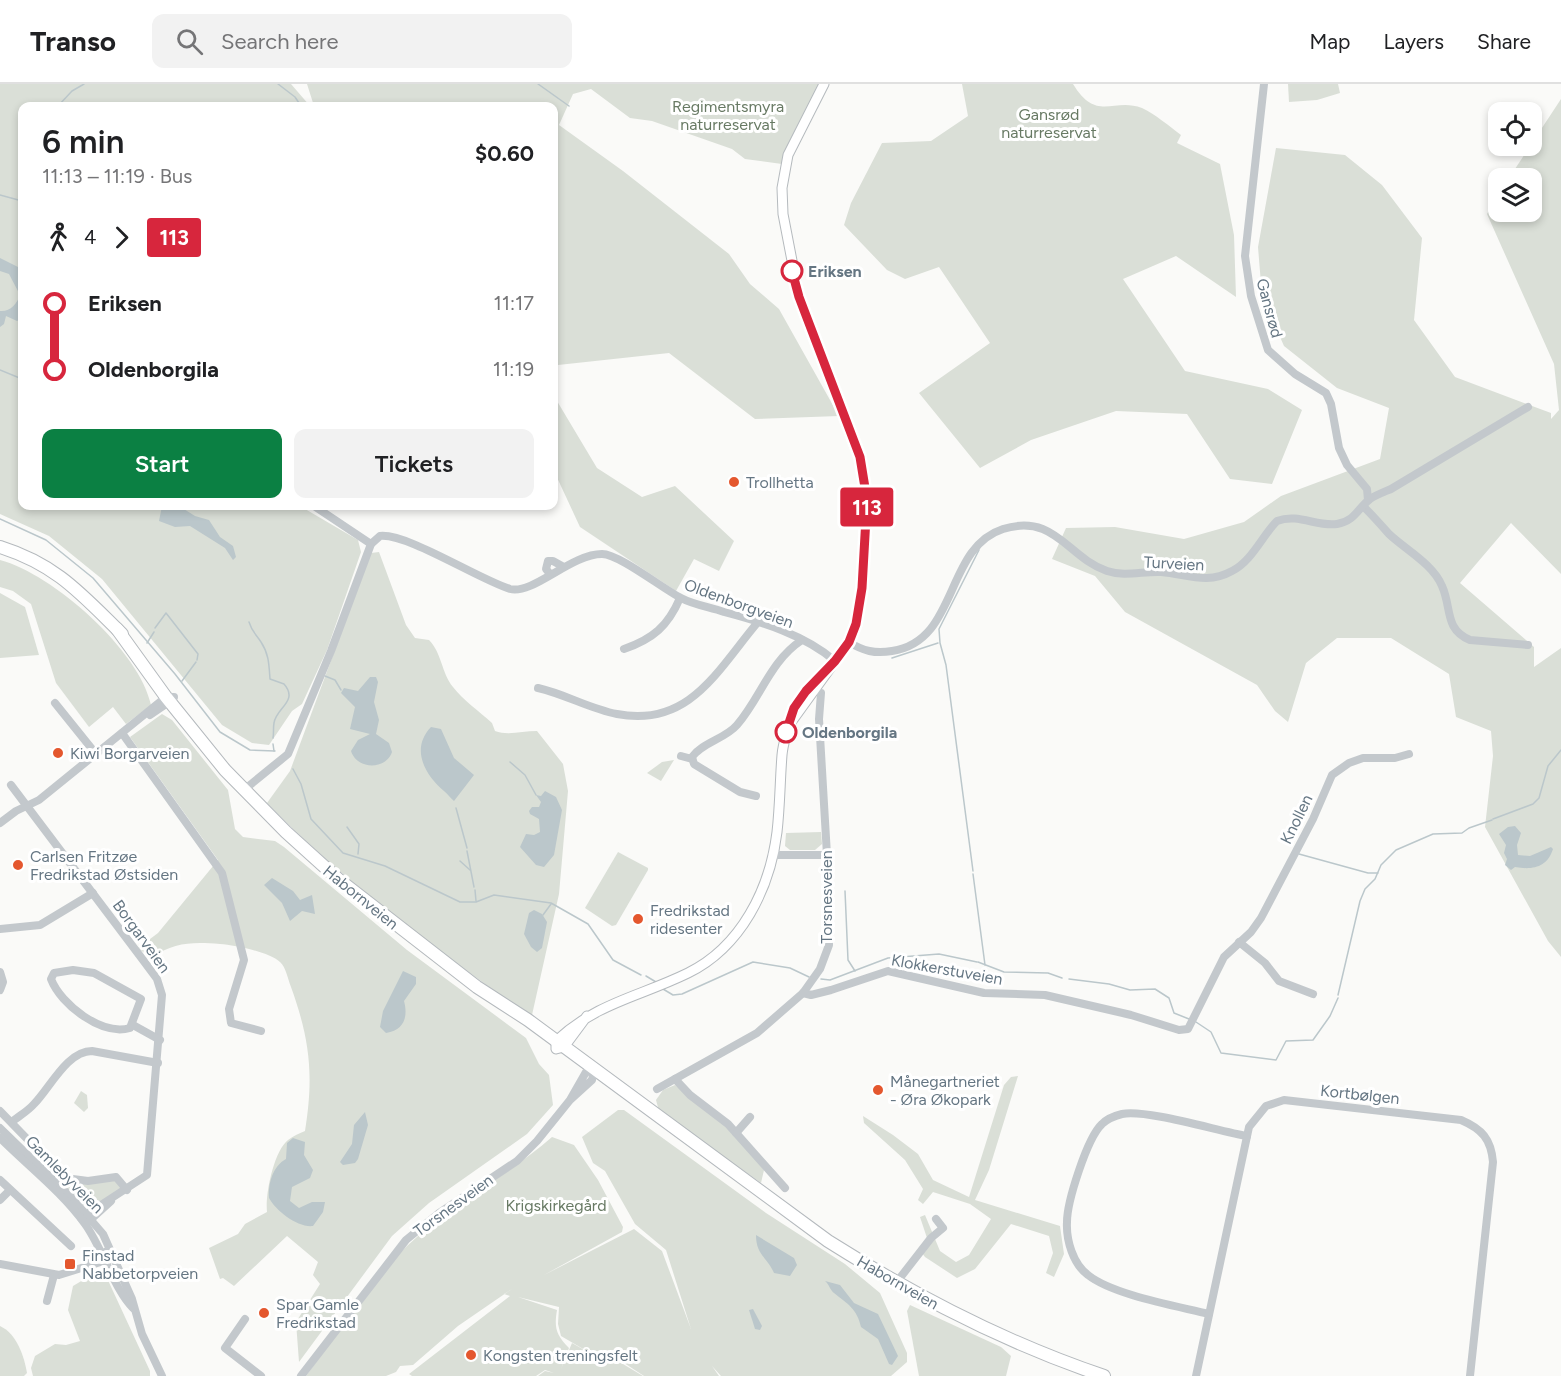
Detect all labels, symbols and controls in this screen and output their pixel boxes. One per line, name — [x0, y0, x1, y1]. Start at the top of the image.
search box — [152, 14, 572, 68]
text: Transo — [30, 24, 116, 58]
icon: search — [173, 25, 206, 58]
text: Search here — [221, 28, 339, 55]
text: Map — [1310, 29, 1350, 54]
text: Layers — [1383, 29, 1444, 54]
text: Share — [1477, 29, 1531, 54]
park label: Regimentsmyra naturreservat — [672, 97, 784, 134]
map controls — [1488, 102, 1542, 222]
button: locate — [1488, 102, 1542, 156]
park label: Gansrød naturreservat — [1001, 105, 1097, 142]
text: 6 min — [42, 122, 124, 161]
text: $0.60 — [475, 140, 534, 167]
text: 11:13 – 11:19 · Bus — [42, 164, 192, 188]
button: layers — [1488, 168, 1542, 222]
icon: walk — [42, 221, 75, 254]
icon: forward — [105, 221, 138, 254]
text: 4 — [84, 225, 96, 249]
text: 113 — [159, 225, 189, 250]
marker: Eriksen — [781, 260, 803, 282]
place label: Eriksen — [808, 262, 862, 281]
street label: Gansrød — [1252, 276, 1287, 340]
text: Eriksen — [88, 290, 162, 317]
text: 11:17 — [493, 291, 534, 315]
text: Oldenborgila — [88, 356, 219, 383]
text: 11:19 — [493, 357, 534, 381]
button: Start — [42, 429, 282, 498]
button: Tickets — [294, 429, 534, 498]
place label: Trollhetta — [746, 473, 814, 492]
marker: Trollhetta — [727, 475, 741, 489]
line badge: 113 — [832, 488, 902, 526]
text: 113 — [852, 495, 882, 520]
street label: Turveien — [1143, 552, 1205, 575]
street label: Oldenborgveien — [682, 575, 796, 632]
marker: Oldenborgila — [775, 721, 797, 743]
place label: Oldenborgila — [802, 723, 897, 742]
place label: Kiwi Borgarveien — [70, 744, 189, 763]
marker: Kiwi Borgarveien — [51, 746, 65, 760]
street label: Knollen — [1276, 791, 1317, 847]
place label: Carlsen Fritzøe Fredrikstad Østsiden — [30, 847, 178, 884]
street label: Torsnesveien — [817, 850, 836, 944]
marker: Carlsen Fritzøe Fredrikstad Østsiden — [11, 858, 25, 872]
street label: Habornveien — [319, 861, 402, 934]
street label: Borgarveien — [109, 896, 175, 977]
place label: Fredrikstad ridesenter — [650, 901, 730, 938]
marker: Fredrikstad ridesenter — [631, 912, 645, 926]
street label: Klokkerstuveien — [890, 950, 1004, 989]
place label: Månegartneriet - Øra Økopark — [890, 1072, 1000, 1109]
street label: Kortbølgen — [1319, 1081, 1401, 1108]
marker: Månegartneriet - Øra Økopark — [871, 1083, 885, 1097]
street label: Gamlebyveien — [22, 1132, 107, 1217]
street label: Torsnesveien — [410, 1170, 497, 1241]
park label: Krigskirkegård — [505, 1196, 607, 1215]
place label: Finstad Nabbetorpveien — [82, 1246, 198, 1283]
street label: Habornveien — [853, 1251, 942, 1314]
marker: Finstad Nabbetorpveien — [63, 1257, 77, 1271]
place label: Spar Gamle Fredrikstad — [276, 1295, 359, 1332]
marker: Spar Gamle Fredrikstad — [257, 1306, 271, 1320]
place label: Kongsten treningsfelt — [483, 1346, 638, 1365]
marker: Kongsten treningsfelt — [464, 1348, 478, 1362]

